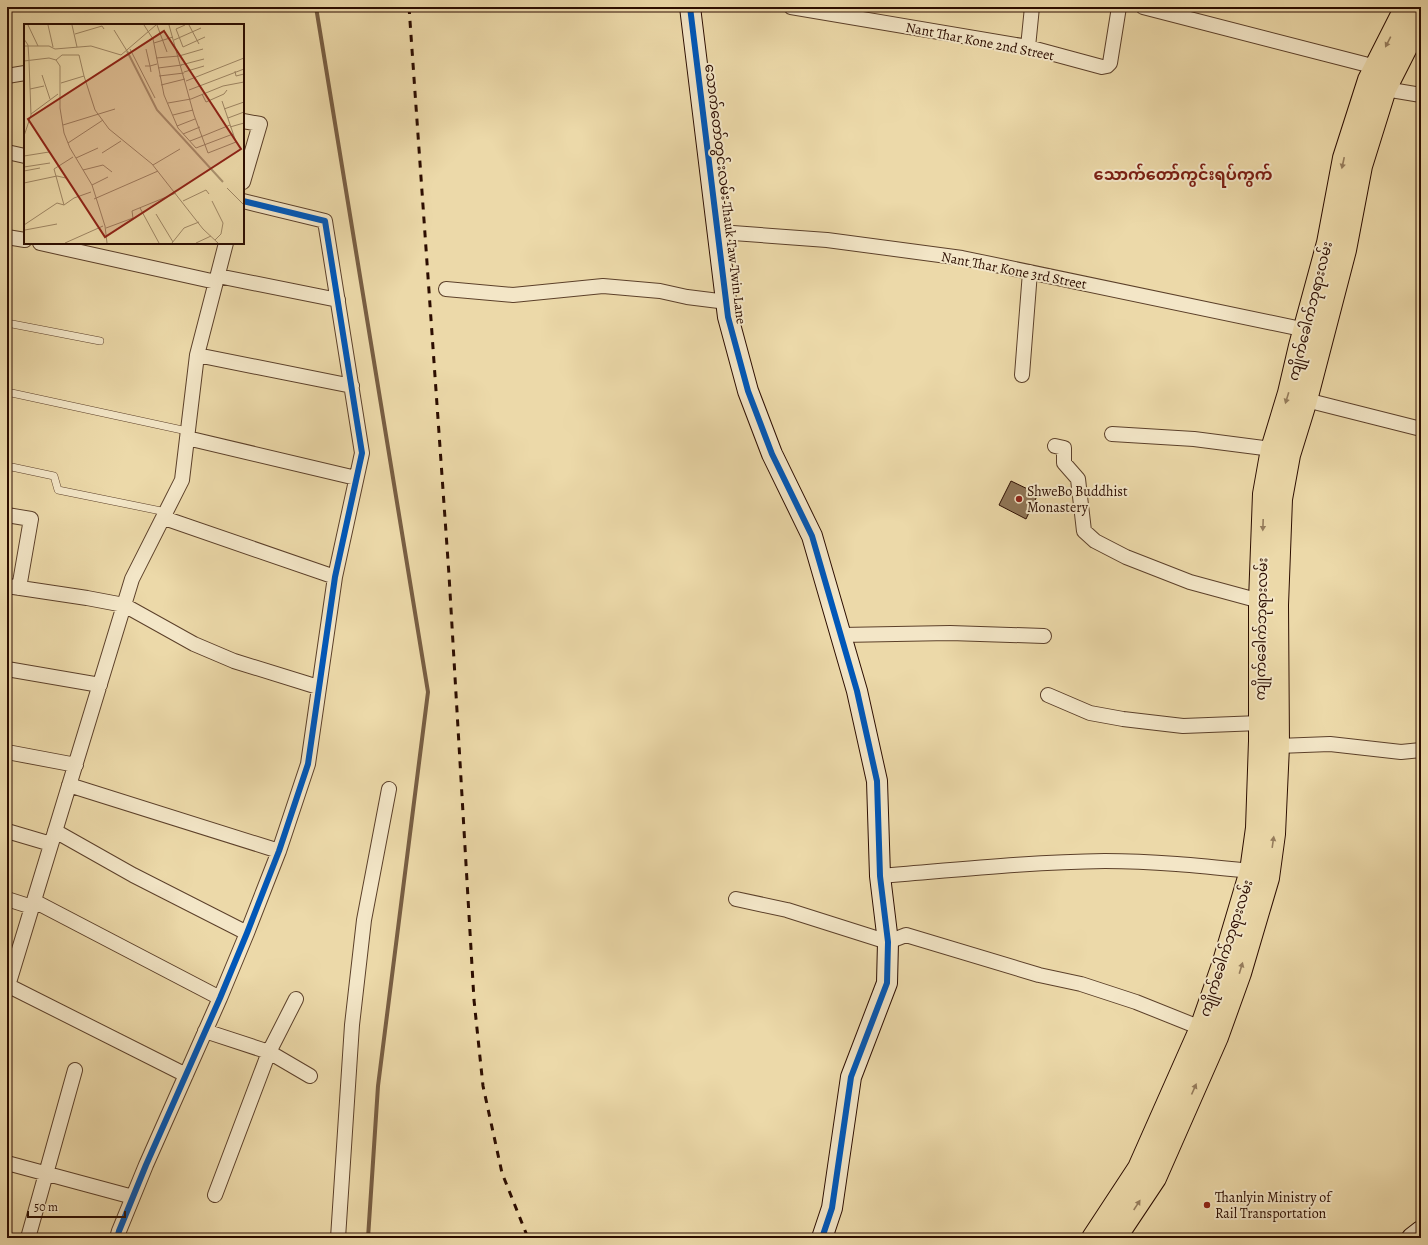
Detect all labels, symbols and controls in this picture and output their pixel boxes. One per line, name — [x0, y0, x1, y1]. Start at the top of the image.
street label: Nant Thar Kone 2nd Street — [904, 18, 1056, 65]
inset map — [24, 24, 244, 244]
one-way arrow — [1385, 36, 1392, 48]
street label: သောက်တော်တွင်းလမ်း Thauk Taw Twin Lane — [699, 63, 752, 325]
one-way arrow — [1340, 157, 1346, 169]
district label: သောက်တော်ကွင်းရပ်ကွက် — [1094, 163, 1273, 188]
street label: ကျိုက်ခေါက်ဘုရားလမ်း — [1283, 239, 1339, 383]
street label: Nant Thar Kone 3rd Street — [940, 247, 1089, 294]
one-way arrow — [1284, 393, 1290, 405]
place label: ShweBo Buddhist Monastery — [1027, 482, 1128, 517]
marker: ShweBo Buddhist Monastery — [1014, 494, 1024, 504]
one-way arrow — [1260, 519, 1266, 532]
street label: ကျိုက်ခေါက်ဘုရားလမ်း — [1250, 557, 1274, 701]
one-way arrow — [1270, 836, 1276, 848]
street label: ကျိုက်ခေါက်ဘုရားလမ်း — [1194, 877, 1260, 1020]
one-way arrow — [1238, 962, 1244, 974]
one-way arrow — [1191, 1083, 1197, 1095]
place label: Thanlyin Ministry of Rail Transportation — [1215, 1188, 1333, 1223]
scale bar — [28, 1193, 125, 1219]
text: 50 m — [34, 1199, 58, 1215]
one-way arrow — [1133, 1199, 1140, 1211]
marker: Thanlyin Ministry of Rail Transportation — [1202, 1200, 1212, 1210]

